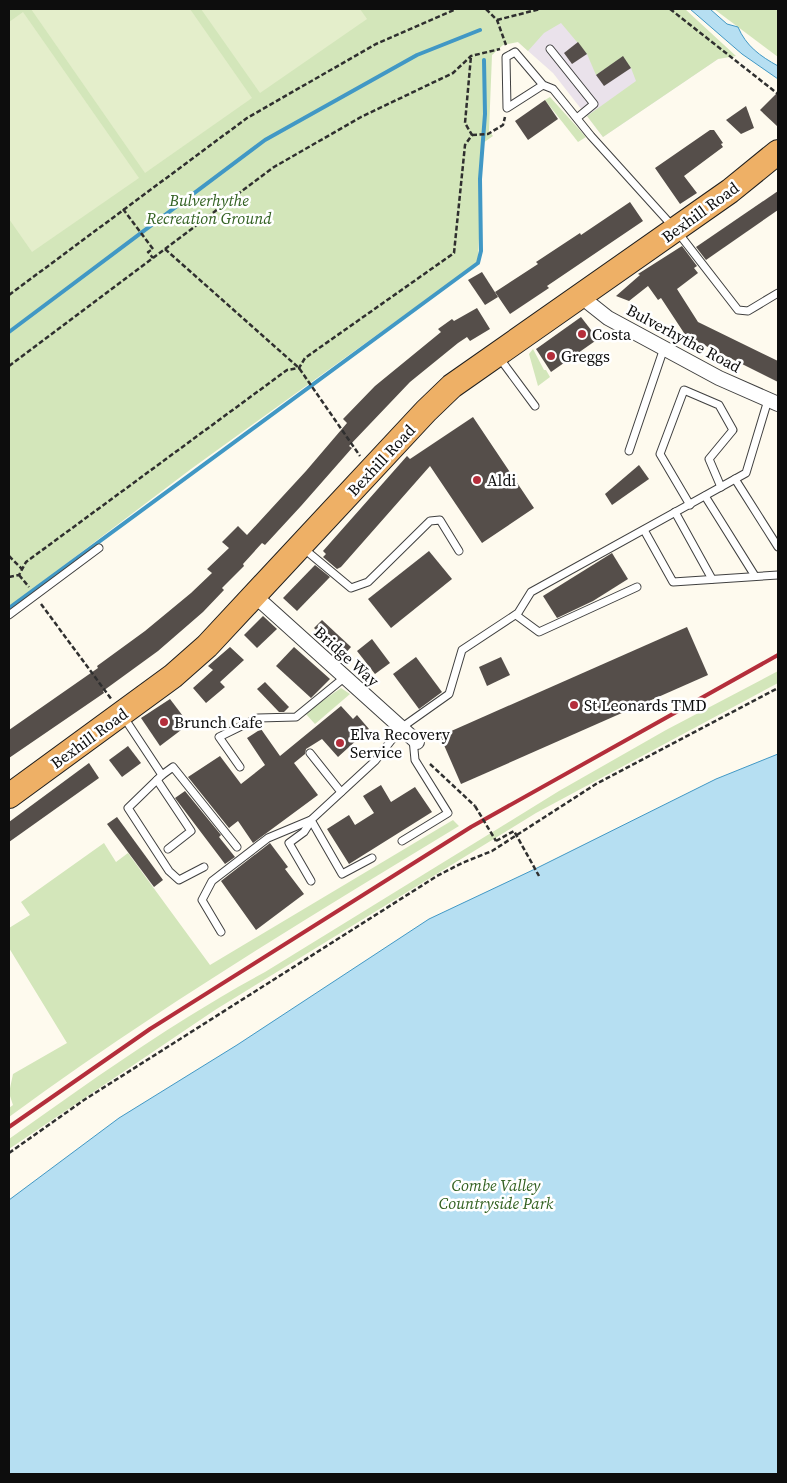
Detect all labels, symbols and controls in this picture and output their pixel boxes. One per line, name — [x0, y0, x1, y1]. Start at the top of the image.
street label: Bexhill Road — [657, 176, 743, 248]
park label: Bulverhythe Recreation Ground — [145, 189, 272, 229]
street label: Bulverhythe Road — [623, 299, 745, 377]
place label: Costa — [592, 323, 632, 345]
marker: Costa — [576, 328, 588, 340]
place label: Greggs — [561, 345, 610, 367]
marker: Greggs — [545, 350, 557, 362]
street label: Bexhill Road — [342, 419, 420, 501]
place label: Aldi — [487, 469, 516, 491]
marker: Aldi — [471, 474, 483, 486]
street label: Bridge Way — [310, 621, 385, 692]
place label: St Leonards TMD — [584, 694, 707, 716]
marker: St Leonards TMD — [568, 699, 580, 711]
street label: Bexhill Road — [46, 702, 132, 774]
place label: Brunch Cafe — [174, 711, 263, 733]
marker: Brunch Cafe — [158, 716, 170, 728]
place label: Elva Recovery Service — [350, 723, 451, 763]
marker: Elva Recovery Service — [334, 737, 346, 749]
park label: Combe Valley Countryside Park — [439, 1174, 554, 1214]

